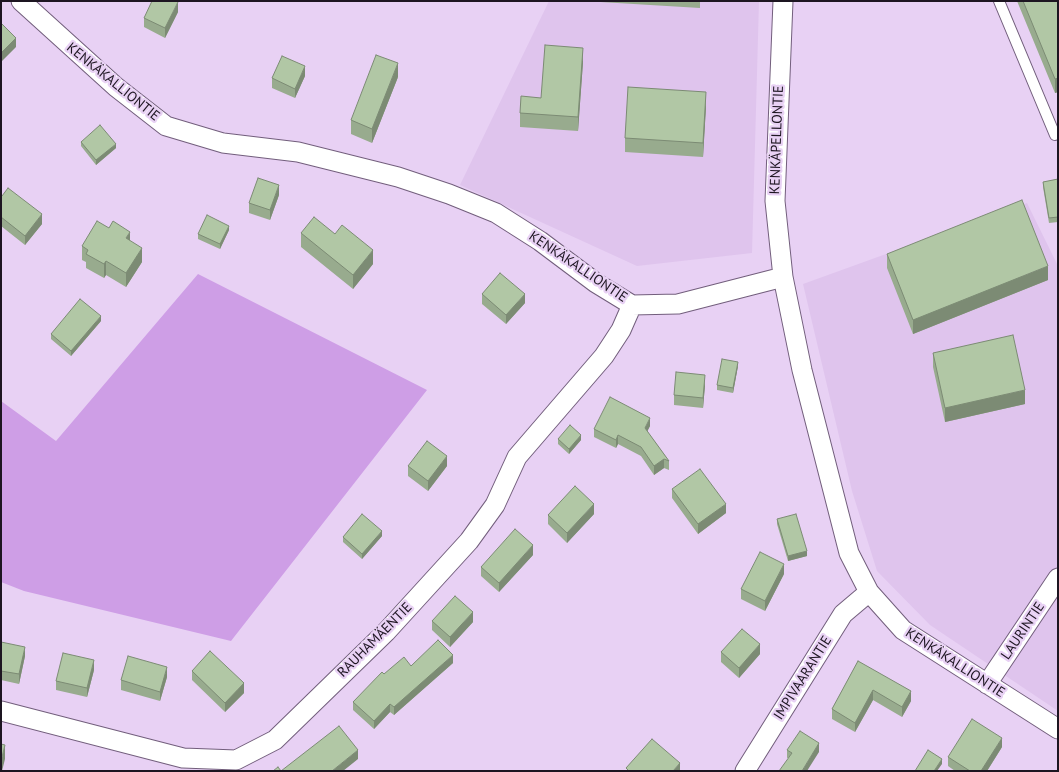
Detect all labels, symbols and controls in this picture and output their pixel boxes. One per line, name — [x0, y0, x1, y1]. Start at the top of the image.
street label: KENKÄKALLIONTIE — [63, 39, 163, 125]
street label: KENKÄPELLONTIE — [767, 85, 787, 195]
street label: KENKÄKALLIONTIE — [526, 228, 630, 306]
street label: RAUHAMÄENTIE — [334, 599, 416, 681]
street label: LAURINTIE — [998, 599, 1048, 663]
street label: KENKÄKALLIONTIE — [902, 625, 1008, 701]
street label: IMPIVAARANTIE — [771, 633, 835, 723]

